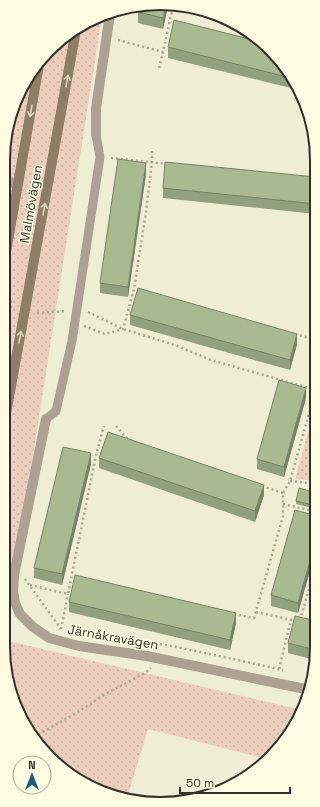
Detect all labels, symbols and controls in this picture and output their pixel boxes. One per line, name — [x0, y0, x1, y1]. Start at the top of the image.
one-way arrow — [63, 75, 71, 88]
one-way arrow — [27, 104, 35, 117]
street label: Malmövägen — [16, 164, 46, 244]
one-way arrow — [40, 203, 48, 216]
one-way arrow — [17, 331, 25, 344]
street label: Järnåkravägen — [66, 621, 160, 653]
north arrow — [12, 755, 52, 795]
text: N — [28, 758, 36, 772]
scale bar — [180, 769, 290, 795]
text: 50 m — [186, 775, 214, 791]

